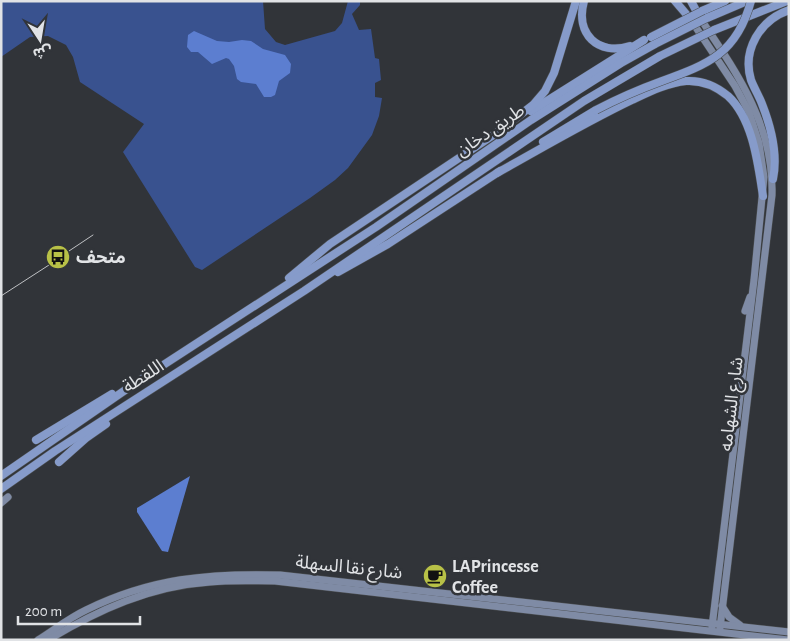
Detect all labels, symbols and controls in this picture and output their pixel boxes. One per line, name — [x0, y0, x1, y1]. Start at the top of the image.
north arrow — [15, 15, 65, 65]
text: ش — [32, 43, 53, 61]
street label: طريق دخان — [453, 101, 529, 161]
bus stop icon: متحف — [45, 244, 71, 270]
place label: متحف — [76, 249, 126, 267]
street label: شارع الشهامه — [717, 356, 751, 453]
street label: اللقطة — [120, 357, 167, 397]
street label: شارع نقا السهلة — [294, 553, 403, 587]
place label: LAPrincesse Coffee — [452, 558, 539, 597]
cafe icon: LAPrincesse Coffee — [422, 563, 448, 589]
scale bar — [18, 594, 140, 626]
text: 200 m — [25, 604, 62, 619]

